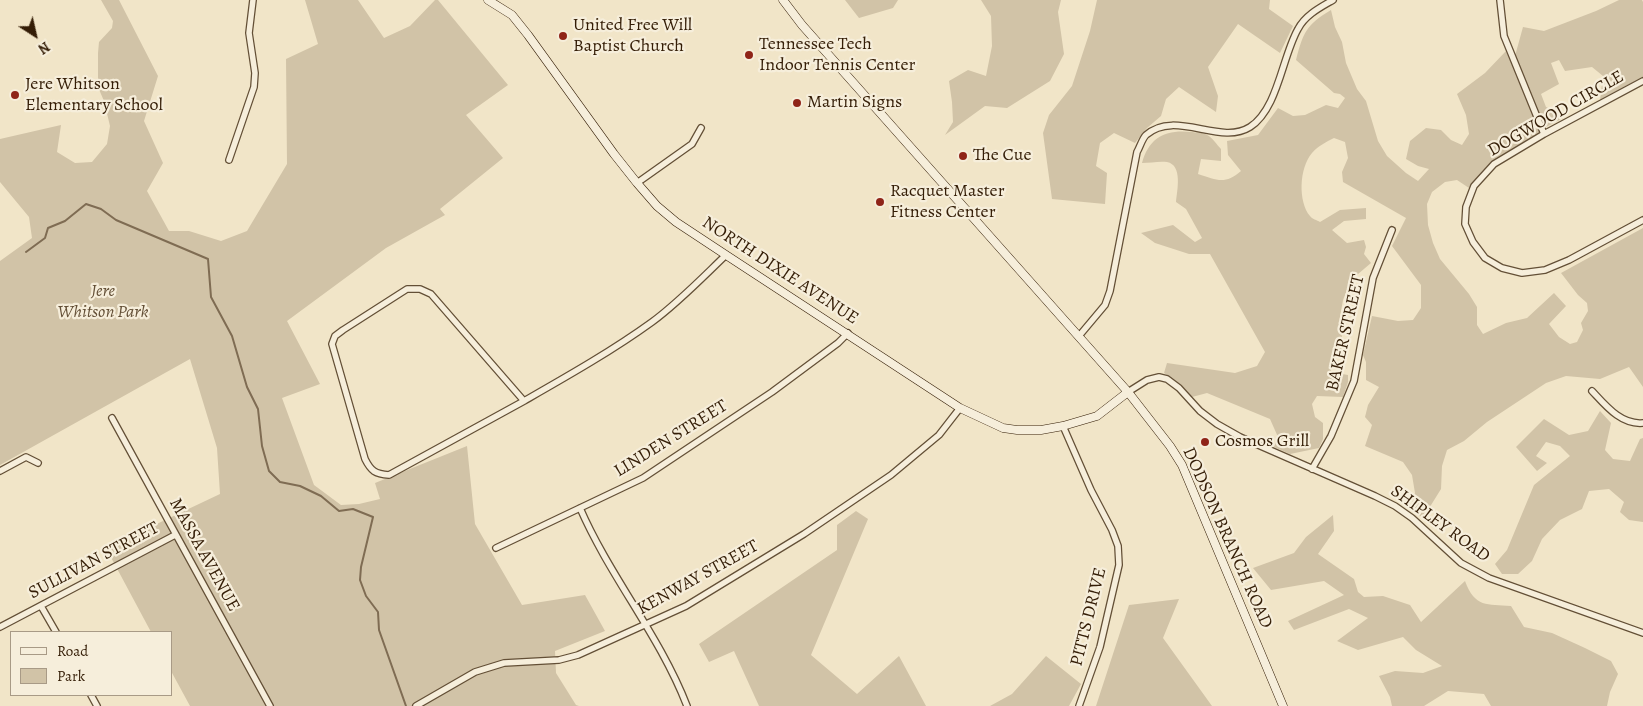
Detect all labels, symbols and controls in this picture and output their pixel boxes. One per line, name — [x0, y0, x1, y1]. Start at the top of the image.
north arrow — [10, 10, 60, 60]
place label: United Free Will Baptist Church — [573, 15, 692, 58]
marker: United Free Will Baptist Church — [557, 30, 569, 42]
place label: Tennessee Tech Indoor Tennis Center — [759, 34, 915, 76]
text: N — [34, 37, 54, 58]
marker: Tennessee Tech Indoor Tennis Center — [743, 49, 755, 61]
street label: DOGWOOD CIRCLE — [1484, 66, 1628, 162]
place label: Jere Whitson Elementary School — [25, 74, 163, 116]
marker: Jere Whitson Elementary School — [9, 89, 21, 101]
place label: Martin Signs — [807, 92, 902, 114]
marker: Martin Signs — [791, 97, 803, 109]
place label: The Cue — [973, 145, 1032, 167]
marker: The Cue — [957, 150, 969, 162]
place label: Racquet Master Fitness Center — [890, 181, 1005, 223]
marker: Racquet Master Fitness Center — [874, 196, 886, 208]
street label: NORTH DIXIE AVENUE — [698, 212, 862, 330]
street label: BAKER STREET — [1322, 272, 1370, 394]
park label: Jere Whitson Park — [57, 281, 149, 324]
street label: LINDEN STREET — [610, 396, 732, 482]
place label: Cosmos Grill — [1215, 431, 1309, 453]
marker: Cosmos Grill — [1199, 436, 1211, 448]
street label: DODSON BRANCH ROAD — [1177, 444, 1277, 632]
street label: SHIPLEY ROAD — [1386, 481, 1494, 567]
street label: MASSA AVENUE — [164, 495, 244, 615]
street label: SULLIVAN STREET — [25, 518, 163, 604]
street label: KENWAY STREET — [634, 536, 762, 620]
street label: PITTS DRIVE — [1066, 566, 1112, 668]
legend — [10, 631, 172, 696]
text: Road — [57, 641, 88, 661]
text: Park — [57, 666, 85, 686]

